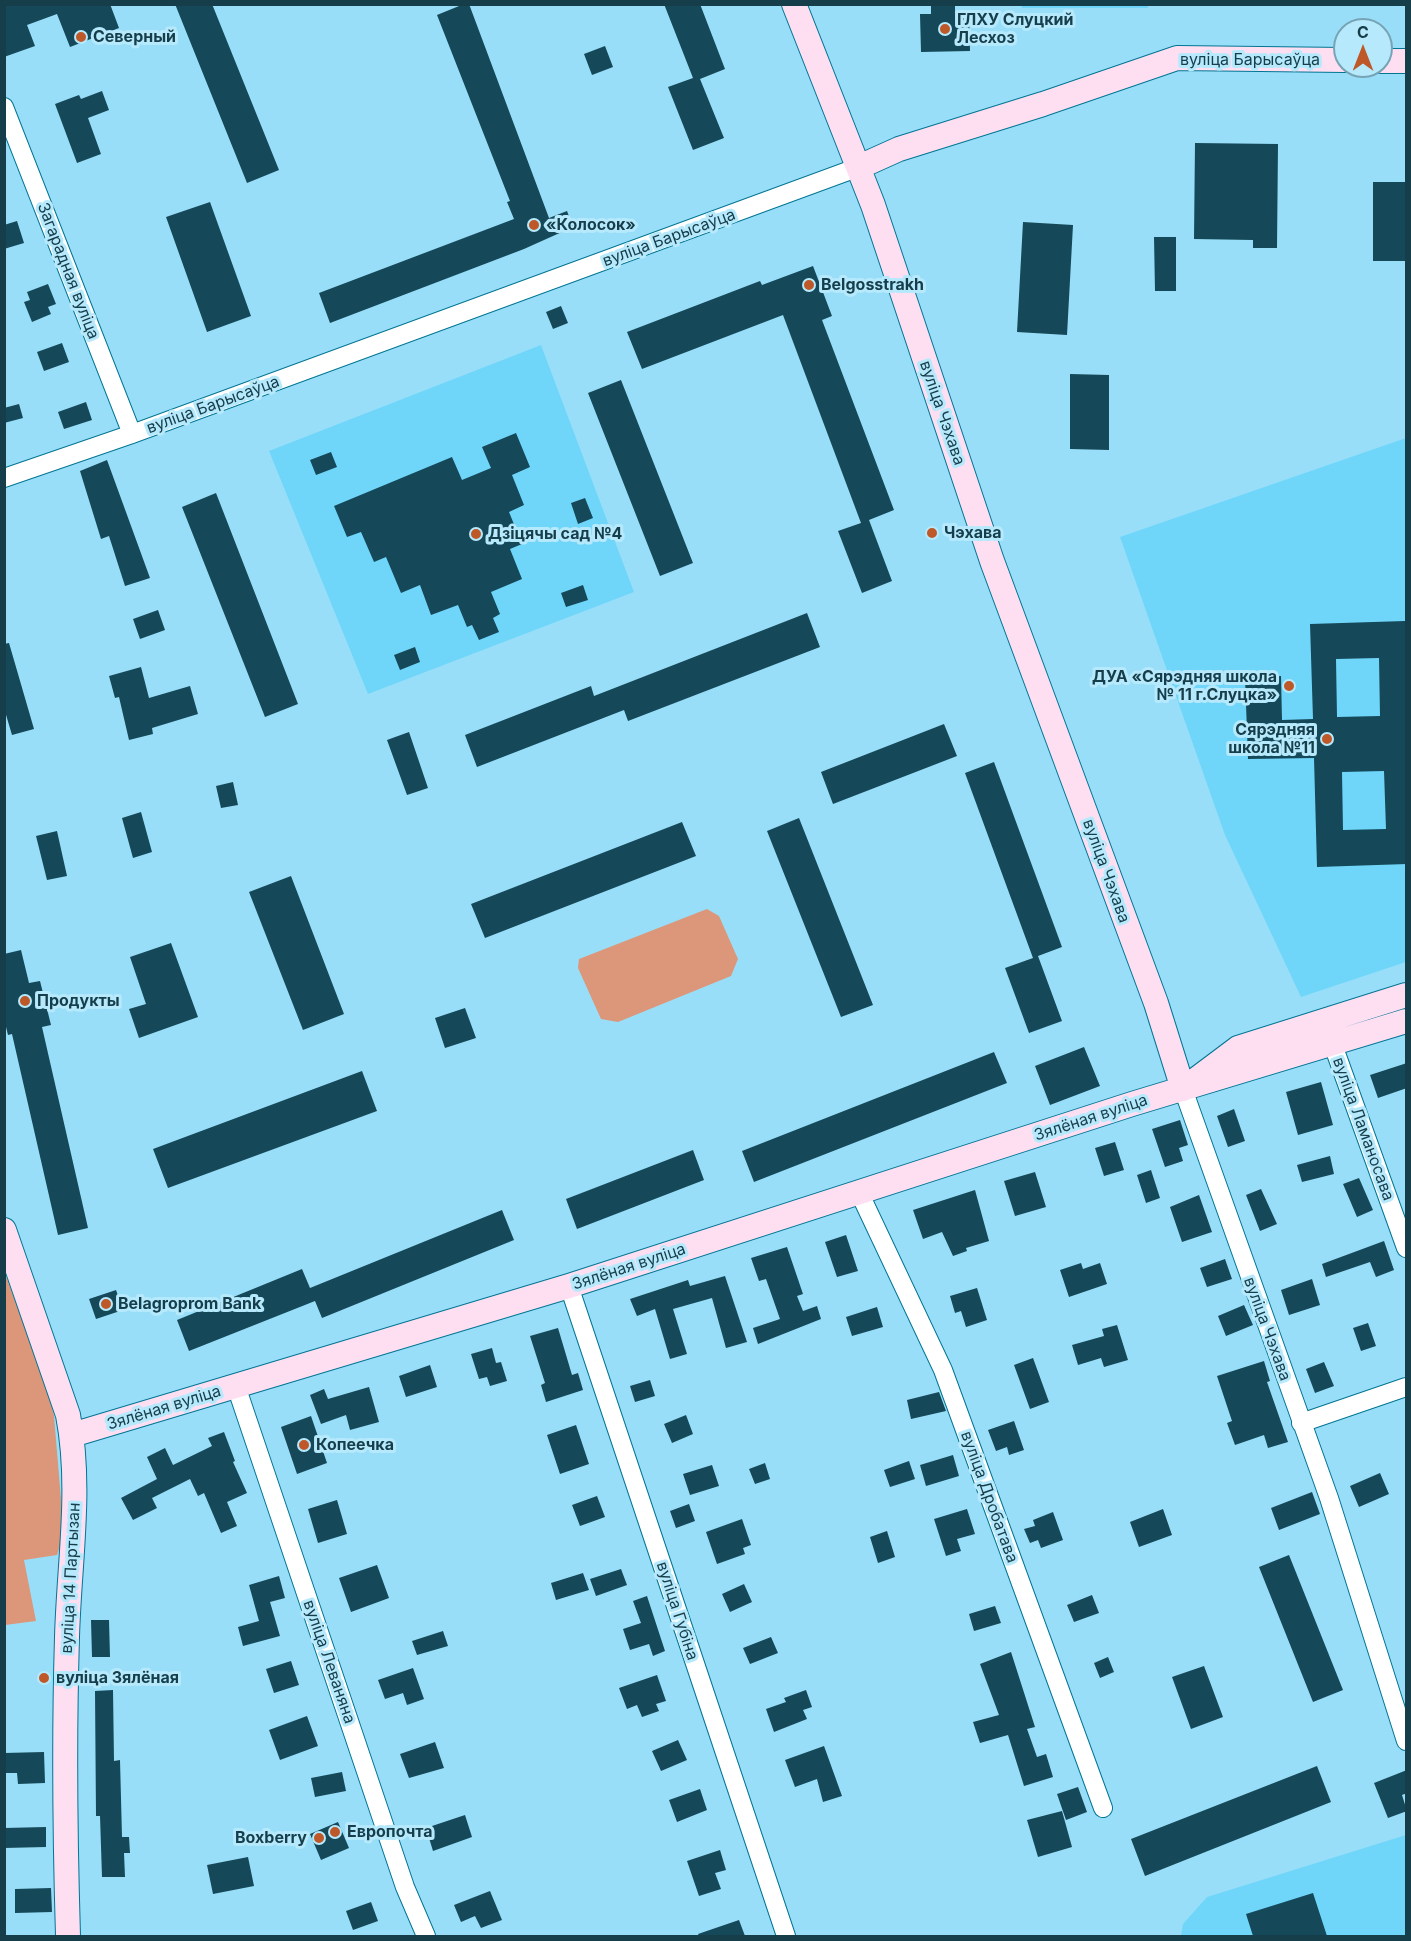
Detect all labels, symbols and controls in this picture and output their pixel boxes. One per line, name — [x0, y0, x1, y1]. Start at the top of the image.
place label: ГЛХУ Слуцкий Лесхоз — [957, 10, 1073, 48]
north arrow — [1333, 18, 1393, 78]
marker: ГЛХУ Слуцкий Лесхоз — [938, 22, 952, 36]
text: С — [1357, 22, 1369, 42]
place label: Северный — [93, 27, 176, 47]
marker: Северный — [74, 30, 88, 44]
street label: вуліца Барысаўца — [1180, 50, 1320, 70]
street label: Загарадная вуліца — [33, 200, 103, 342]
street label: вуліца Барысаўца — [600, 205, 738, 271]
place label: «Колосок» — [546, 215, 636, 235]
marker: «Колосок» — [527, 218, 541, 232]
place label: Belgosstrakh — [821, 275, 924, 295]
marker: Belgosstrakh — [802, 278, 816, 292]
street label: вуліца Чэхава — [915, 358, 969, 468]
street label: вуліца Барысаўца — [144, 372, 282, 438]
place label: Чэхава — [944, 523, 1001, 543]
place label: Дзіцячы сад №4 — [488, 524, 622, 544]
marker: Чэхава — [925, 526, 939, 540]
marker: Дзіцячы сад №4 — [469, 527, 483, 541]
place label: ДУА «Сярэдняя школа № 11 г.Слуцка» — [1092, 667, 1277, 705]
marker: ДУА «Сярэдняя школа № 11 г.Слуцка» — [1282, 679, 1296, 693]
place label: Сярэдняя школа №11 — [1228, 720, 1315, 758]
marker: Сярэдняя школа №11 — [1320, 732, 1334, 746]
street label: вуліца Чэхава — [1078, 816, 1134, 926]
place label: Продукты — [37, 991, 120, 1011]
marker: Продукты — [18, 994, 32, 1008]
street label: вуліца Ламаносава — [1328, 1055, 1398, 1203]
street label: Зялёная вуліца — [1032, 1091, 1150, 1145]
street label: Зялёная вуліца — [570, 1240, 688, 1294]
street label: вуліца Чэхава — [1239, 1274, 1295, 1384]
place label: Belagroprom Bank — [118, 1294, 261, 1314]
marker: Belagroprom Bank — [99, 1297, 113, 1311]
street label: Зялёная вуліца — [105, 1382, 223, 1434]
street label: вуліца Дробатава — [956, 1428, 1022, 1566]
place label: Копеечка — [316, 1435, 394, 1455]
marker: Копеечка — [297, 1438, 311, 1452]
street label: вуліца 14 Партызан — [57, 1502, 85, 1654]
street label: вуліца Губіна — [652, 1559, 702, 1663]
street label: вуліца Леваняна — [299, 1598, 359, 1726]
place label: вуліца Зялёная — [56, 1668, 179, 1688]
marker: вуліца Зялёная — [37, 1671, 51, 1685]
place label: Европочта — [347, 1822, 432, 1842]
marker: Европочта — [328, 1825, 342, 1839]
place label: Boxberry — [235, 1828, 307, 1848]
marker: Boxberry — [312, 1831, 326, 1845]

